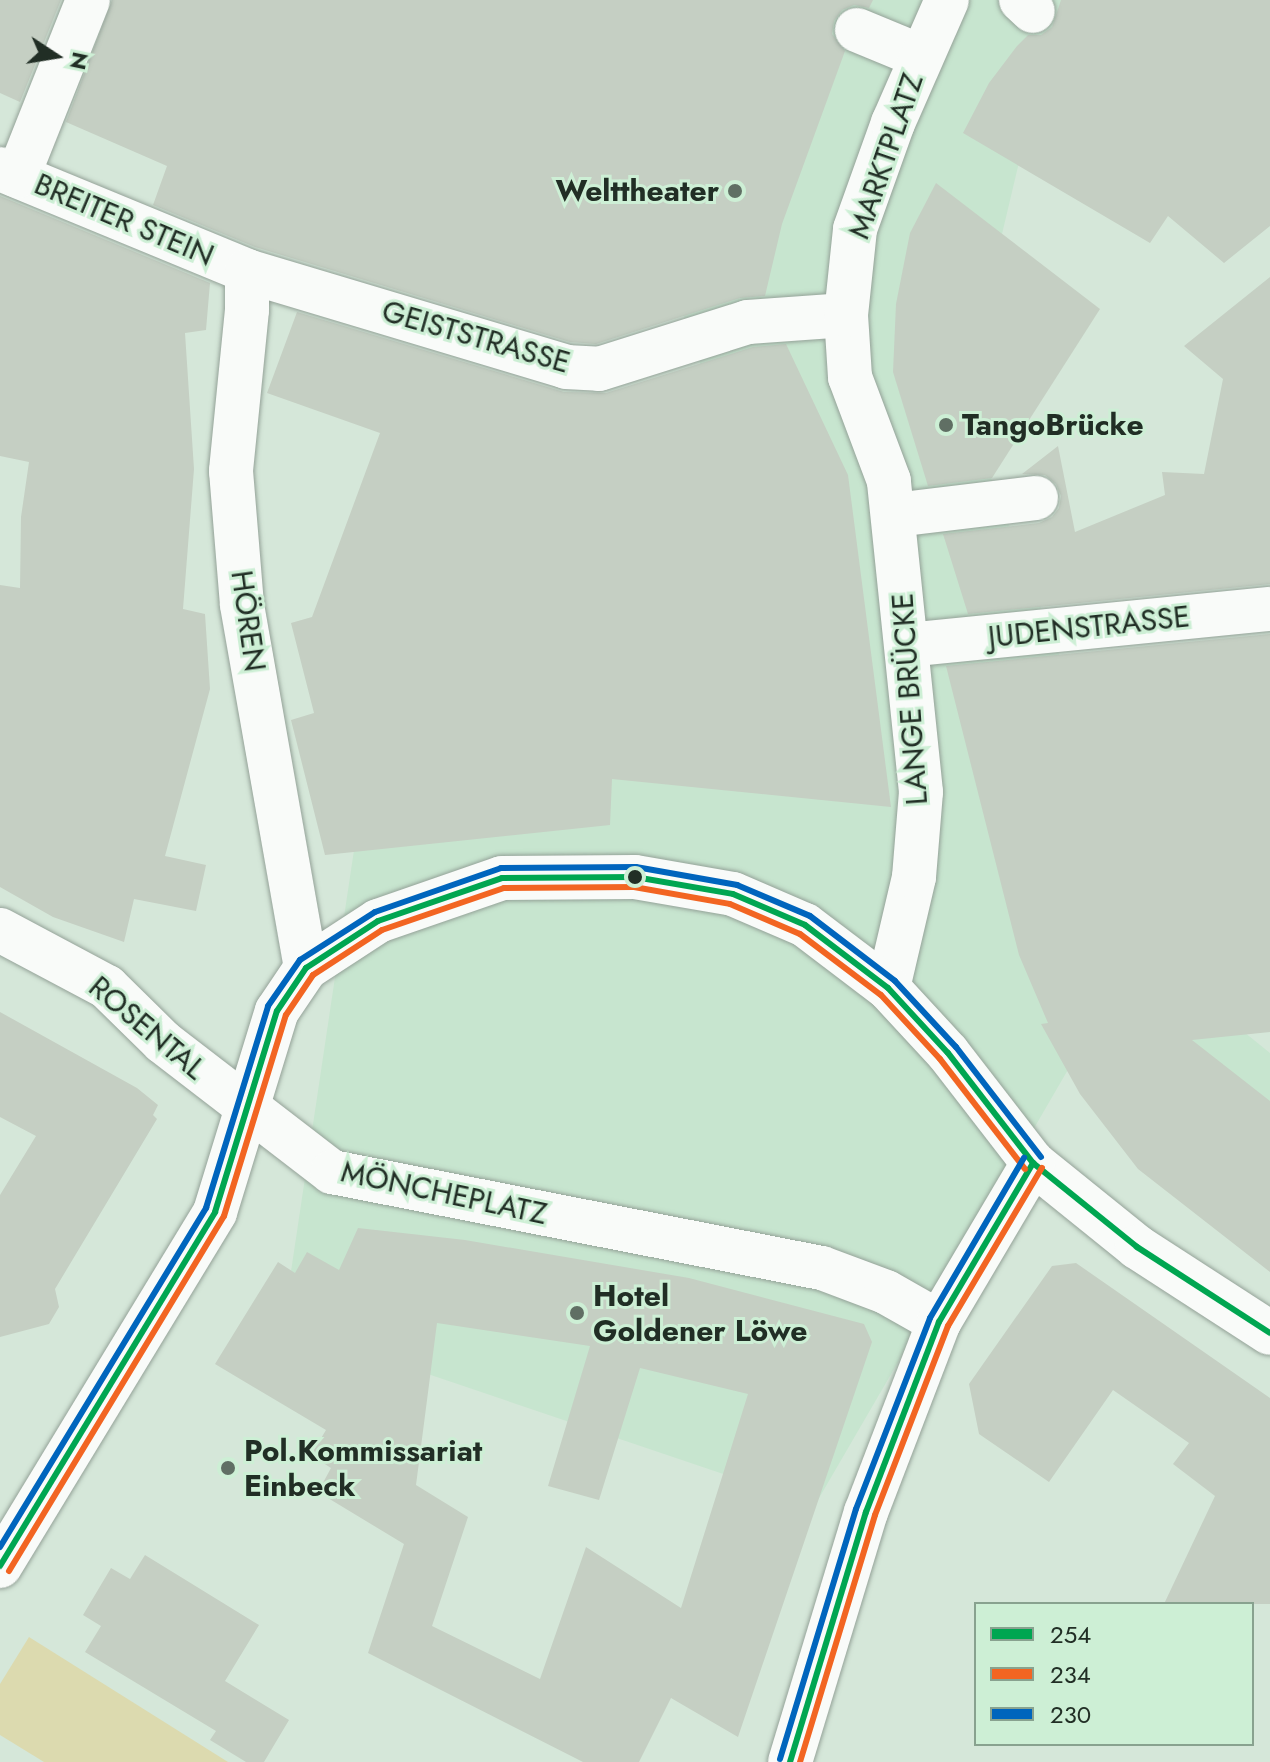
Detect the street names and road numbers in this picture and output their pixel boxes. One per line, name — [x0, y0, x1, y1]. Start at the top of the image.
street label: MARKTPLATZ — [841, 69, 931, 243]
street label: BREITER STEIN — [29, 166, 219, 274]
street label: GEISTSTRASSE — [378, 293, 574, 381]
street label: HÖREN — [223, 568, 273, 674]
street label: LANGE BRÜCKE — [885, 592, 935, 806]
street label: JUDENSTRASSE — [986, 599, 1192, 655]
street label: ROSENTAL — [81, 969, 213, 1087]
street label: MÖNCHEPLATZ — [338, 1154, 550, 1232]

